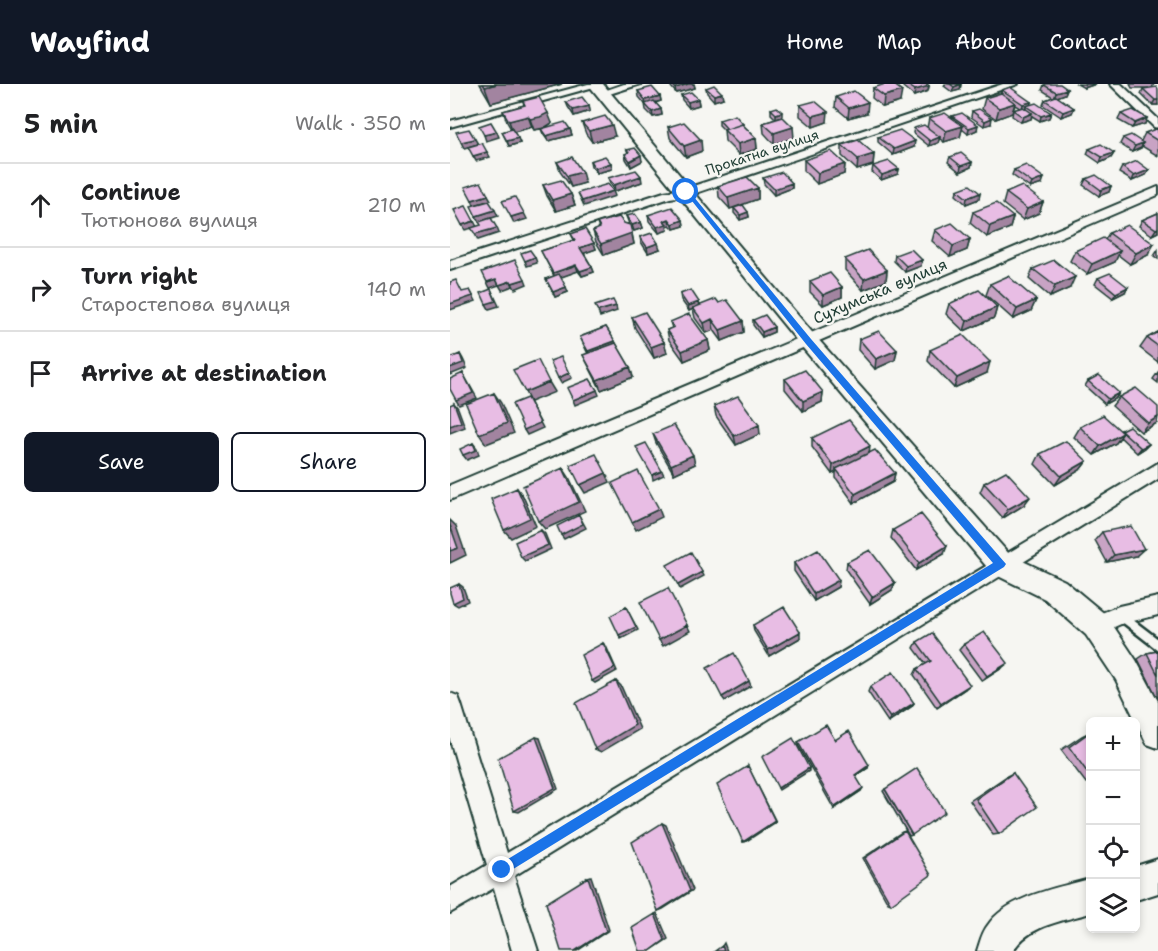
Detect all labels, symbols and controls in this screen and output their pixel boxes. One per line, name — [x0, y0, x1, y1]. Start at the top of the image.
text: Wayfind — [30, 23, 150, 61]
text: Home — [786, 28, 844, 56]
text: Map — [877, 28, 922, 56]
text: About — [955, 28, 1016, 56]
text: Contact — [1049, 28, 1128, 56]
text: 5 min — [24, 106, 98, 141]
text: Walk · 350 m — [295, 110, 426, 136]
street label: Прокатна вулиця — [703, 125, 821, 179]
text: Continue — [81, 178, 181, 207]
route start — [672, 178, 698, 204]
icon: ahead — [24, 189, 57, 222]
text: 210 m — [367, 192, 426, 218]
text: Тютюнова вулиця — [81, 207, 258, 233]
street label: Сухумська вулиця — [810, 253, 950, 329]
text: Turn right — [81, 262, 198, 291]
icon: right — [24, 273, 57, 306]
text: 140 m — [367, 276, 426, 302]
text: Старостепова вулиця — [81, 291, 291, 317]
icon: arrive — [24, 357, 57, 390]
text: Arrive at destination — [81, 359, 327, 388]
button: Save — [24, 432, 219, 492]
button: Share — [231, 432, 426, 492]
map controls — [1086, 717, 1140, 933]
button: + — [1086, 717, 1140, 771]
button: − — [1086, 771, 1140, 825]
button: locate — [1086, 825, 1140, 879]
route end — [488, 856, 514, 882]
button: layers — [1086, 879, 1140, 933]

